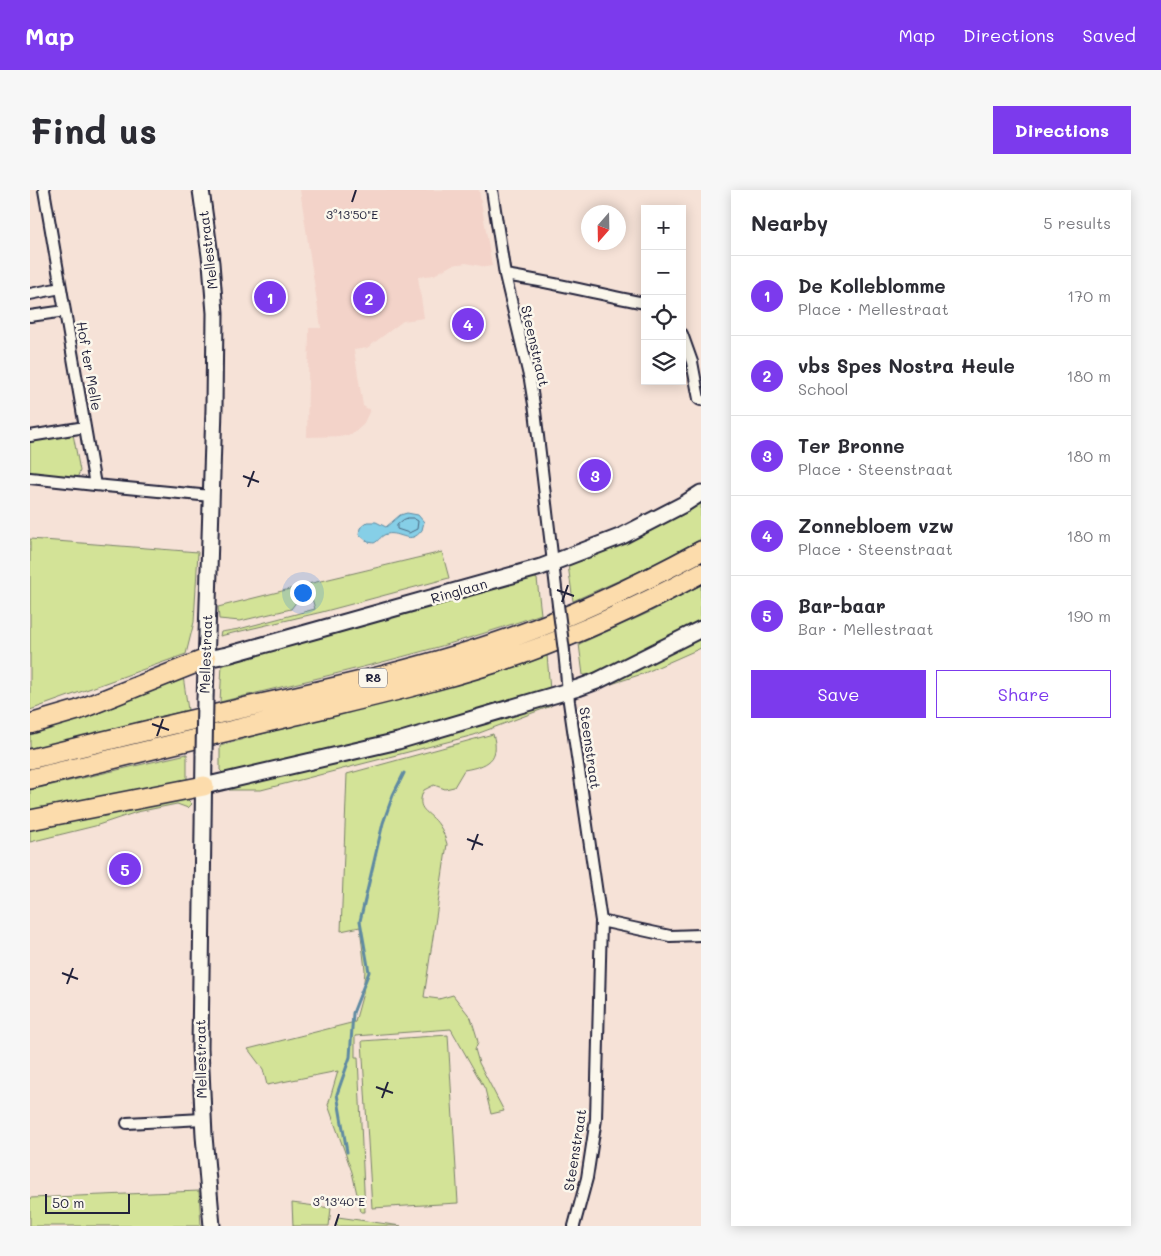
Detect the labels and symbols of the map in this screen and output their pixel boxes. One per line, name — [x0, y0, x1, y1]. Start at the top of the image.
north arrow — [581, 205, 626, 250]
text: 3°13'50"E — [326, 206, 378, 222]
street label: Mellestraat — [193, 210, 222, 290]
pin: 1 — [254, 278, 286, 316]
pin: 2 — [353, 279, 385, 317]
street label: Steenstraat — [517, 303, 554, 388]
pin: 4 — [452, 305, 484, 343]
street label: Hof ter Melle — [72, 320, 107, 412]
pin: 3 — [579, 456, 611, 494]
street label: Ringlaan — [428, 573, 489, 608]
your location — [290, 580, 316, 606]
street label: Mellestraat — [195, 614, 216, 694]
road number: R8 — [359, 668, 387, 688]
street label: Steenstraat — [575, 706, 606, 790]
pin: 5 — [109, 850, 141, 888]
street label: Mellestraat — [190, 1019, 211, 1099]
street label: Steenstraat — [559, 1108, 590, 1192]
scale bar — [45, 1191, 130, 1214]
text: 3°13'40"E — [313, 1193, 365, 1209]

